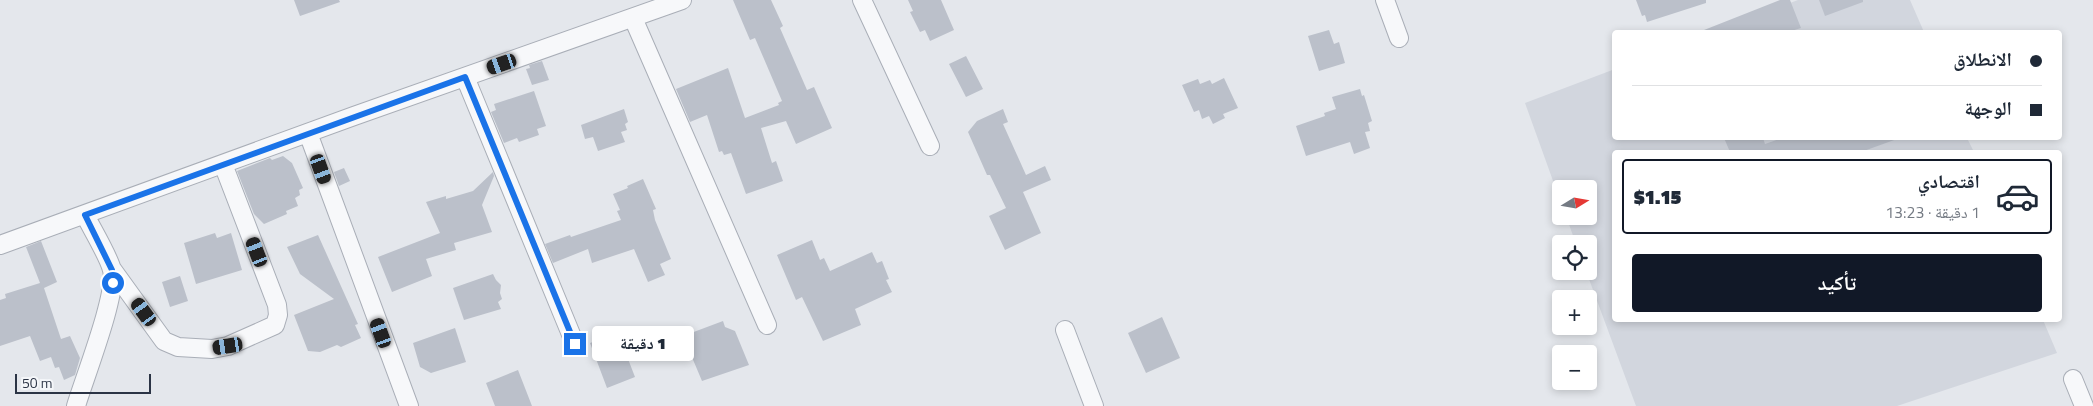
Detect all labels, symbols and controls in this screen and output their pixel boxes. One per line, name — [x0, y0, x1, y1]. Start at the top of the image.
text: الانطلاق — [1953, 44, 2012, 73]
car — [485, 52, 518, 76]
text: الوجهة — [1964, 93, 2012, 122]
car — [308, 152, 333, 186]
text: اقتصادي — [1918, 166, 1980, 195]
icon: car — [1995, 174, 2040, 219]
north arrow — [1552, 180, 1598, 225]
map controls — [1552, 180, 1597, 390]
text: $1.15 — [1634, 182, 1681, 211]
text: 1 دقيقة · 13:23 — [1885, 200, 1980, 224]
car — [244, 235, 269, 269]
button: locate — [1552, 235, 1597, 280]
button: تأكيد — [1632, 254, 2042, 312]
route start — [102, 272, 124, 294]
button: + — [1552, 290, 1597, 335]
car — [129, 295, 158, 329]
car — [368, 316, 393, 350]
callout: 1 دقيقة — [592, 326, 695, 362]
text: 1 دقيقة — [620, 331, 666, 355]
route end — [564, 333, 586, 355]
car — [212, 336, 243, 356]
button: − — [1552, 345, 1597, 390]
scale bar — [15, 371, 151, 394]
text: 50 m — [22, 372, 52, 393]

